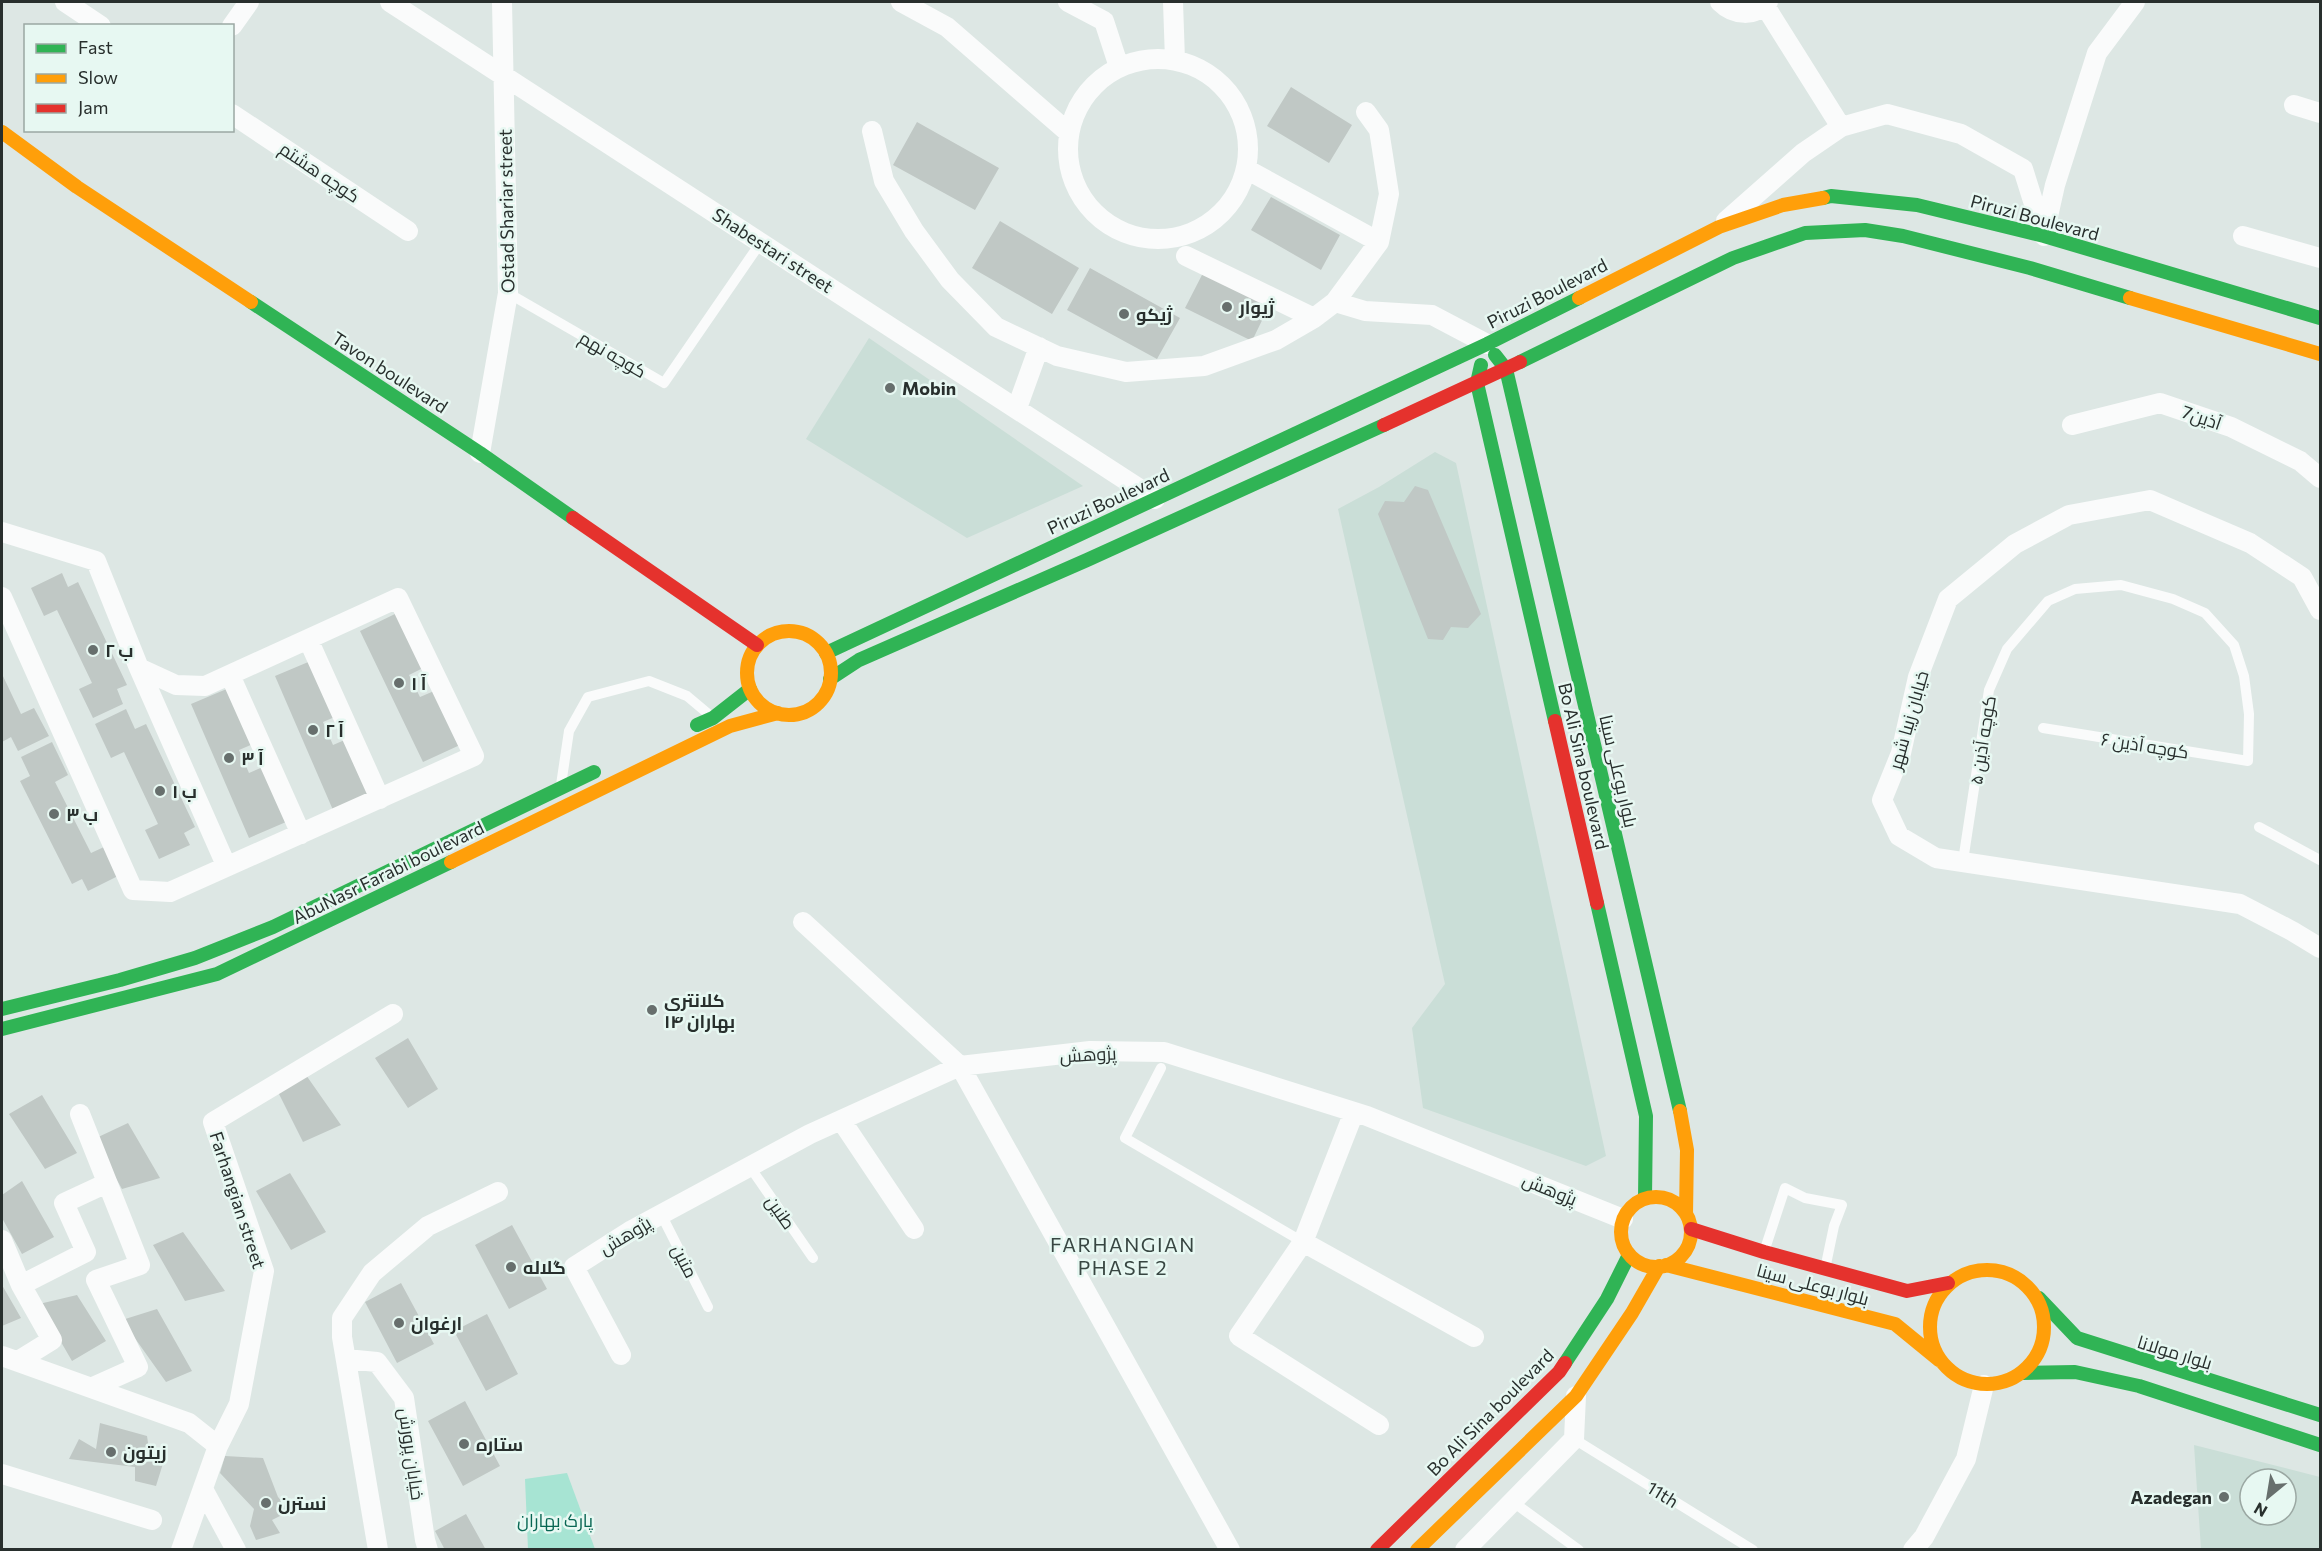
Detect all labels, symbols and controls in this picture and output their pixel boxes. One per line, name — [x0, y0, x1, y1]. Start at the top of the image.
legend — [24, 24, 234, 132]
text: Fast — [78, 36, 113, 58]
text: Slow — [78, 66, 118, 88]
text: Jam — [78, 96, 108, 118]
street label: Ostad Shariar street — [494, 129, 518, 293]
street label: کوچه هشتم — [274, 137, 364, 209]
street label: Piruzi Boulevard — [1968, 189, 2102, 245]
street label: Shabestari street — [709, 203, 837, 297]
street label: Piruzi Boulevard — [1483, 253, 1611, 333]
place label: ژیوار — [1238, 296, 1275, 319]
marker: ژیوار — [1220, 300, 1234, 314]
place label: ژیکو — [1136, 303, 1173, 326]
marker: ژیکو — [1117, 307, 1131, 321]
street label: Tavon boulevard — [328, 326, 452, 418]
street label: کوچه نهم — [574, 326, 651, 384]
place label: Mobin — [902, 377, 956, 399]
marker: Mobin — [883, 381, 897, 395]
street label: آذین7 — [2179, 400, 2225, 435]
street label: Piruzi Boulevard — [1043, 463, 1173, 539]
place label: ب ۲ — [105, 639, 133, 661]
marker: ب ۲ — [86, 643, 100, 657]
street label: خیابان زیبا شهر — [1883, 668, 1934, 773]
place label: آ ۱ — [411, 672, 427, 694]
marker: آ ۱ — [392, 676, 406, 690]
street label: Bo Ali Sina boulevard — [1554, 681, 1614, 851]
street label: کوچه آذین ۵ — [1964, 694, 2002, 786]
street label: بلوار بوعلی سینا — [1594, 712, 1643, 830]
place label: آ ۲ — [325, 719, 344, 741]
marker: آ ۲ — [306, 723, 320, 737]
street label: کوچه آذین ۶ — [2099, 727, 2190, 765]
place label: آ ۳ — [241, 747, 264, 769]
marker: آ ۳ — [222, 751, 236, 765]
place label: ب ۱ — [172, 780, 197, 802]
marker: ب ۱ — [153, 784, 167, 798]
place label: ب ۳ — [66, 803, 98, 825]
marker: ب ۳ — [47, 807, 61, 821]
street label: AbuNasr Farabi boulevard — [289, 816, 487, 928]
place label: کلانتری ۱۴ بهاران — [664, 989, 735, 1033]
marker: کلانتری ۱۴ بهاران — [645, 1003, 659, 1017]
street label: پژوهش — [1059, 1042, 1117, 1068]
street label: Farhangian street — [205, 1129, 271, 1271]
street label: پژوهش — [1519, 1168, 1581, 1212]
street label: طنین — [761, 1191, 800, 1234]
street label: پژوهش — [595, 1211, 656, 1261]
district label: FARHANGIAN PHASE 2 — [1050, 1232, 1196, 1279]
street label: متین — [666, 1241, 703, 1282]
place label: گلاله — [523, 1256, 566, 1278]
street label: بلوار بوعلی سینا — [1754, 1258, 1872, 1311]
marker: گلاله — [504, 1260, 518, 1274]
place label: ارغوان — [411, 1312, 462, 1335]
marker: ارغوان — [392, 1316, 406, 1330]
street label: بلوار مولانا — [2134, 1330, 2215, 1375]
street label: Bo Ali Sina boulevard — [1422, 1344, 1558, 1480]
street label: خیابان پرورش — [393, 1407, 429, 1502]
place label: ستاره — [476, 1433, 523, 1455]
marker: ستاره — [457, 1437, 471, 1451]
place label: زیتون — [123, 1441, 167, 1464]
marker: زیتون — [104, 1445, 118, 1459]
north arrow — [2238, 1467, 2298, 1527]
street label: 11th — [1643, 1476, 1683, 1512]
place label: Azadegan — [2131, 1486, 2212, 1508]
marker: Azadegan — [2217, 1490, 2231, 1504]
place label: نسترن — [278, 1492, 326, 1515]
marker: نسترن — [259, 1496, 273, 1510]
text: N — [2250, 1499, 2270, 1522]
park label: پارک بهاران — [517, 1509, 593, 1533]

